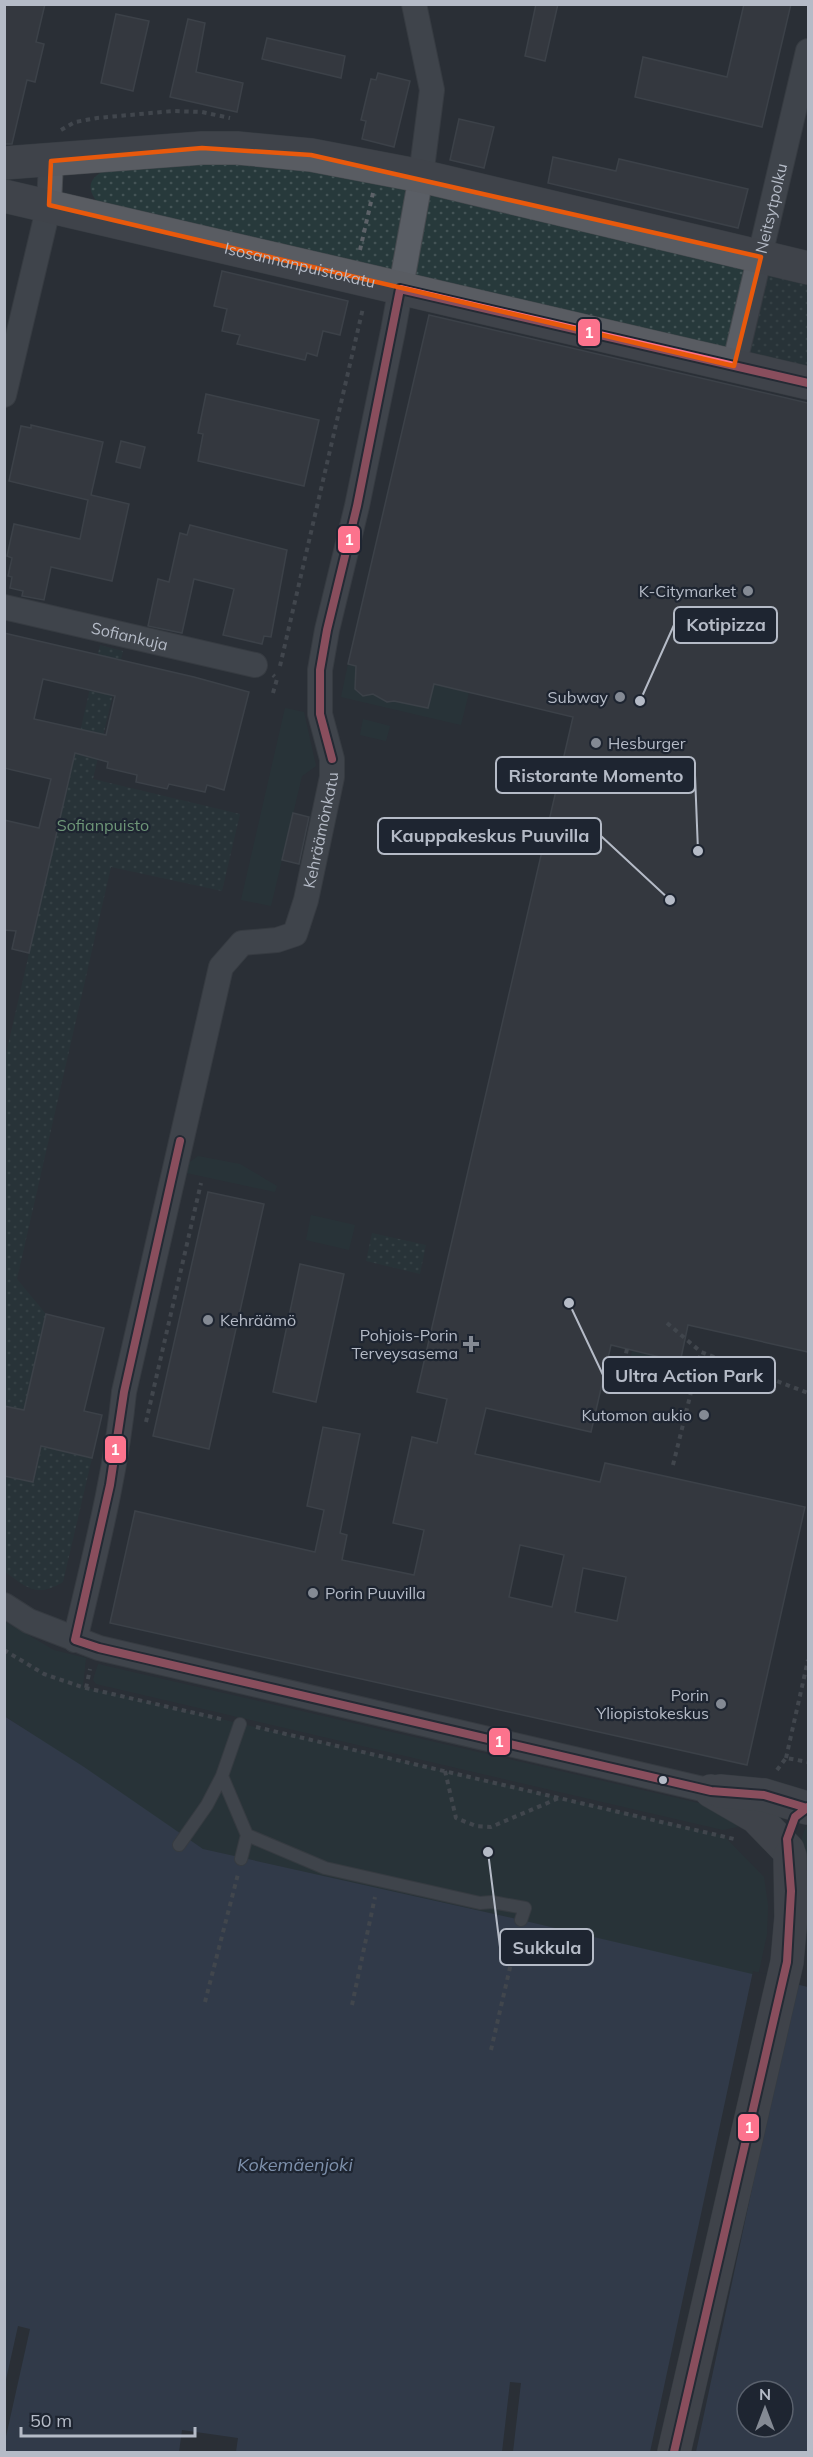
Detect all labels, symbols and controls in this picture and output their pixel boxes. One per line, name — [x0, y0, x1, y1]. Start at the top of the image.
street label: Neitsytpolku — [751, 161, 791, 255]
street label: Isosannanpuistokatu — [223, 238, 378, 292]
line badge: 1 — [577, 318, 601, 347]
text: 1 — [584, 322, 594, 342]
line badge: 1 — [337, 525, 361, 554]
text: 1 — [344, 529, 354, 549]
place label: K-Citymarket — [639, 581, 736, 601]
marker: K-Citymarket — [741, 584, 755, 598]
callout: Kotipizza — [674, 607, 777, 643]
text: Kotipizza — [686, 613, 766, 636]
street label: Sofiankuja — [89, 618, 170, 655]
place label: Subway — [548, 687, 608, 707]
marker: Subway — [613, 690, 627, 704]
place label: Hesburger — [608, 733, 686, 753]
marker: Hesburger — [589, 736, 603, 750]
callout: Ristorante Momento — [496, 757, 695, 793]
text: Ristorante Momento — [509, 764, 683, 787]
street label: Kehräämönkatu — [299, 772, 342, 890]
park label: Sofianpuisto — [57, 815, 149, 835]
callout: Kauppakeskus Puuvilla — [378, 818, 601, 854]
text: Kauppakeskus Puuvilla — [391, 824, 589, 847]
place label: Kehräämö — [220, 1310, 296, 1330]
marker: Kehräämö — [201, 1313, 215, 1327]
place label: Pohjois-Porin Terveysasema — [351, 1325, 458, 1363]
marker: Pohjois-Porin Terveysasema — [462, 1335, 480, 1353]
callout: Ultra Action Park — [603, 1357, 775, 1393]
text: Ultra Action Park — [615, 1364, 764, 1387]
place label: Kutomon aukio — [581, 1405, 692, 1425]
marker: Kutomon aukio — [697, 1408, 711, 1422]
line badge: 1 — [104, 1435, 127, 1464]
text: 1 — [110, 1439, 120, 1459]
place label: Porin Puuvilla — [325, 1583, 426, 1603]
marker: Porin Puuvilla — [306, 1586, 320, 1600]
place label: Porin Yliopistokeskus — [596, 1685, 709, 1723]
marker: Porin Yliopistokeskus — [714, 1697, 728, 1711]
line badge: 1 — [488, 1727, 511, 1756]
text: 1 — [494, 1731, 504, 1751]
unlabelled marker — [657, 1774, 669, 1786]
callout: Sukkula — [500, 1929, 593, 1965]
text: Sukkula — [513, 1936, 581, 1959]
line badge: 1 — [737, 2113, 760, 2142]
text: 1 — [744, 2117, 754, 2137]
water label: Kokemäenjoki — [237, 2153, 353, 2176]
north arrow — [735, 2379, 795, 2439]
text: N — [759, 2384, 771, 2404]
scale bar — [21, 2400, 195, 2438]
text: 50 m — [30, 2409, 72, 2432]

